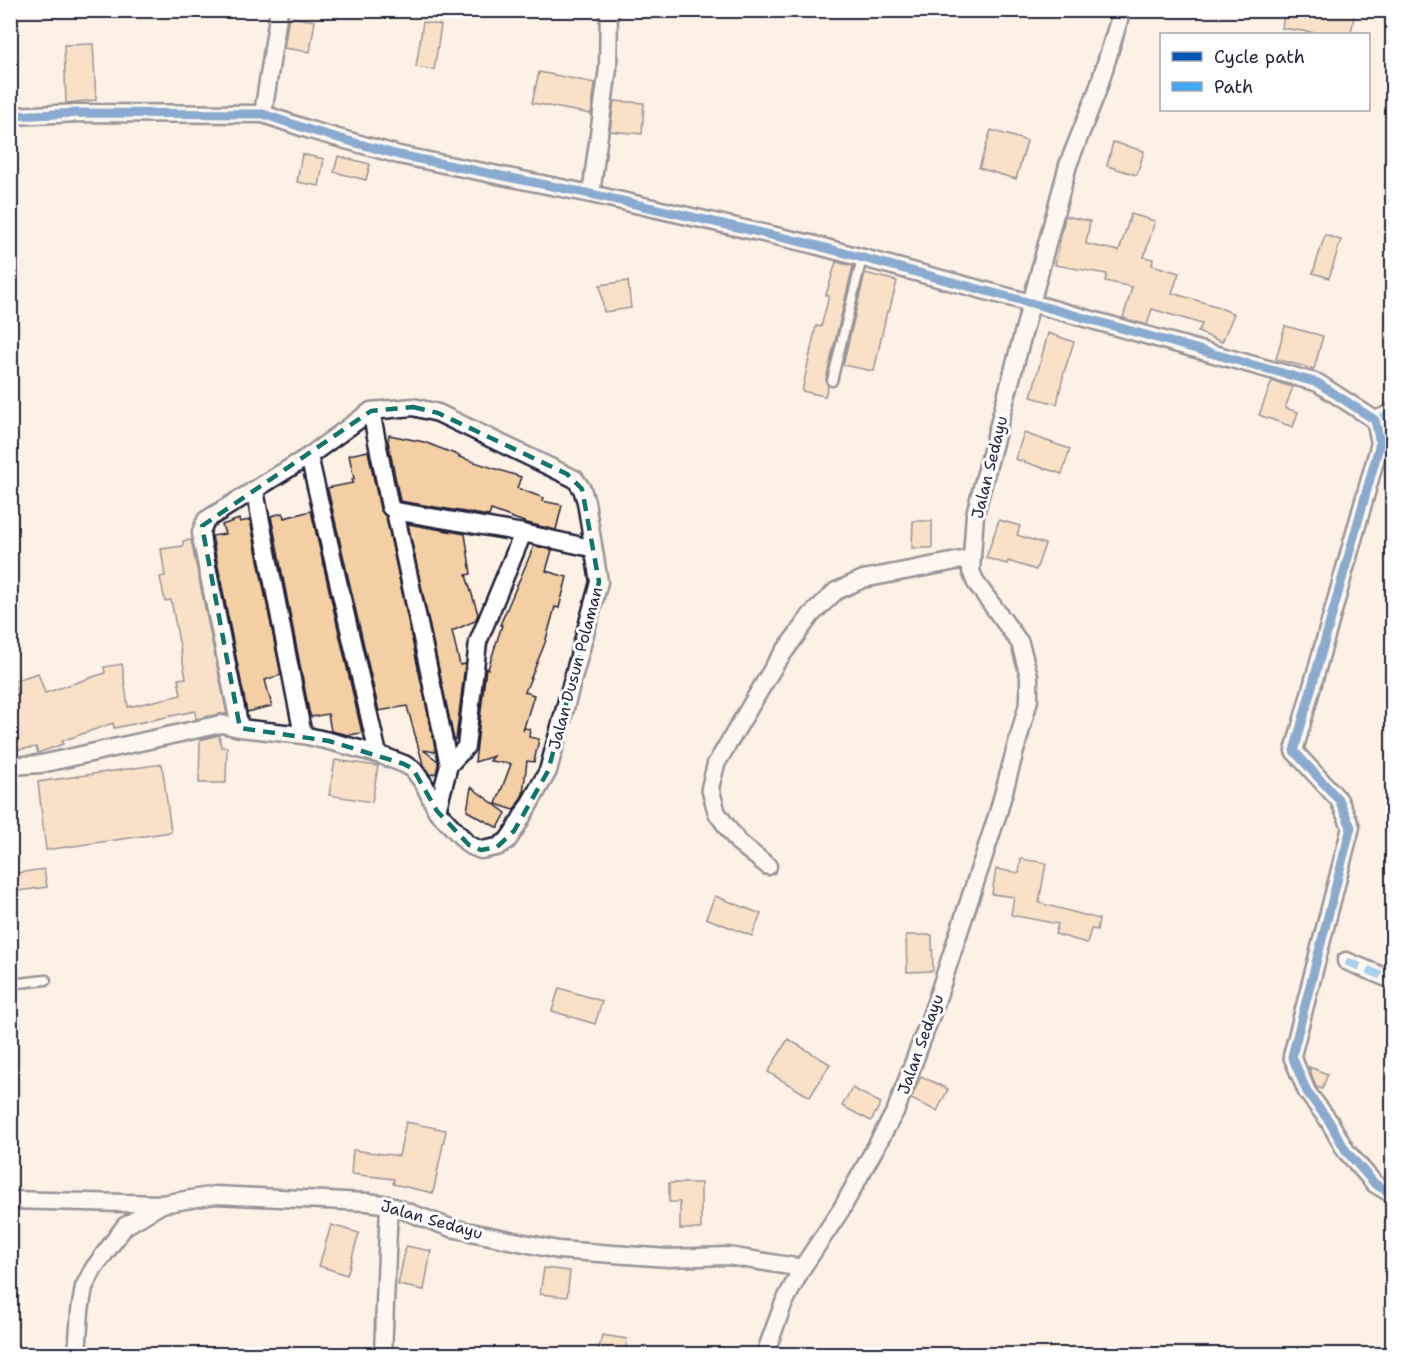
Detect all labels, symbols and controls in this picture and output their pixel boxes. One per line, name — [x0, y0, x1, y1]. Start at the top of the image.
legend — [1160, 33, 1370, 111]
text: Cycle path — [1214, 45, 1305, 69]
text: Path — [1214, 75, 1253, 99]
street label: Jalan Sedayu — [967, 414, 1012, 521]
street label: Jalan Dusun Polaman — [544, 584, 607, 752]
street label: Jalan Sedayu — [893, 991, 948, 1097]
street label: Jalan Sedayu — [378, 1195, 485, 1244]

